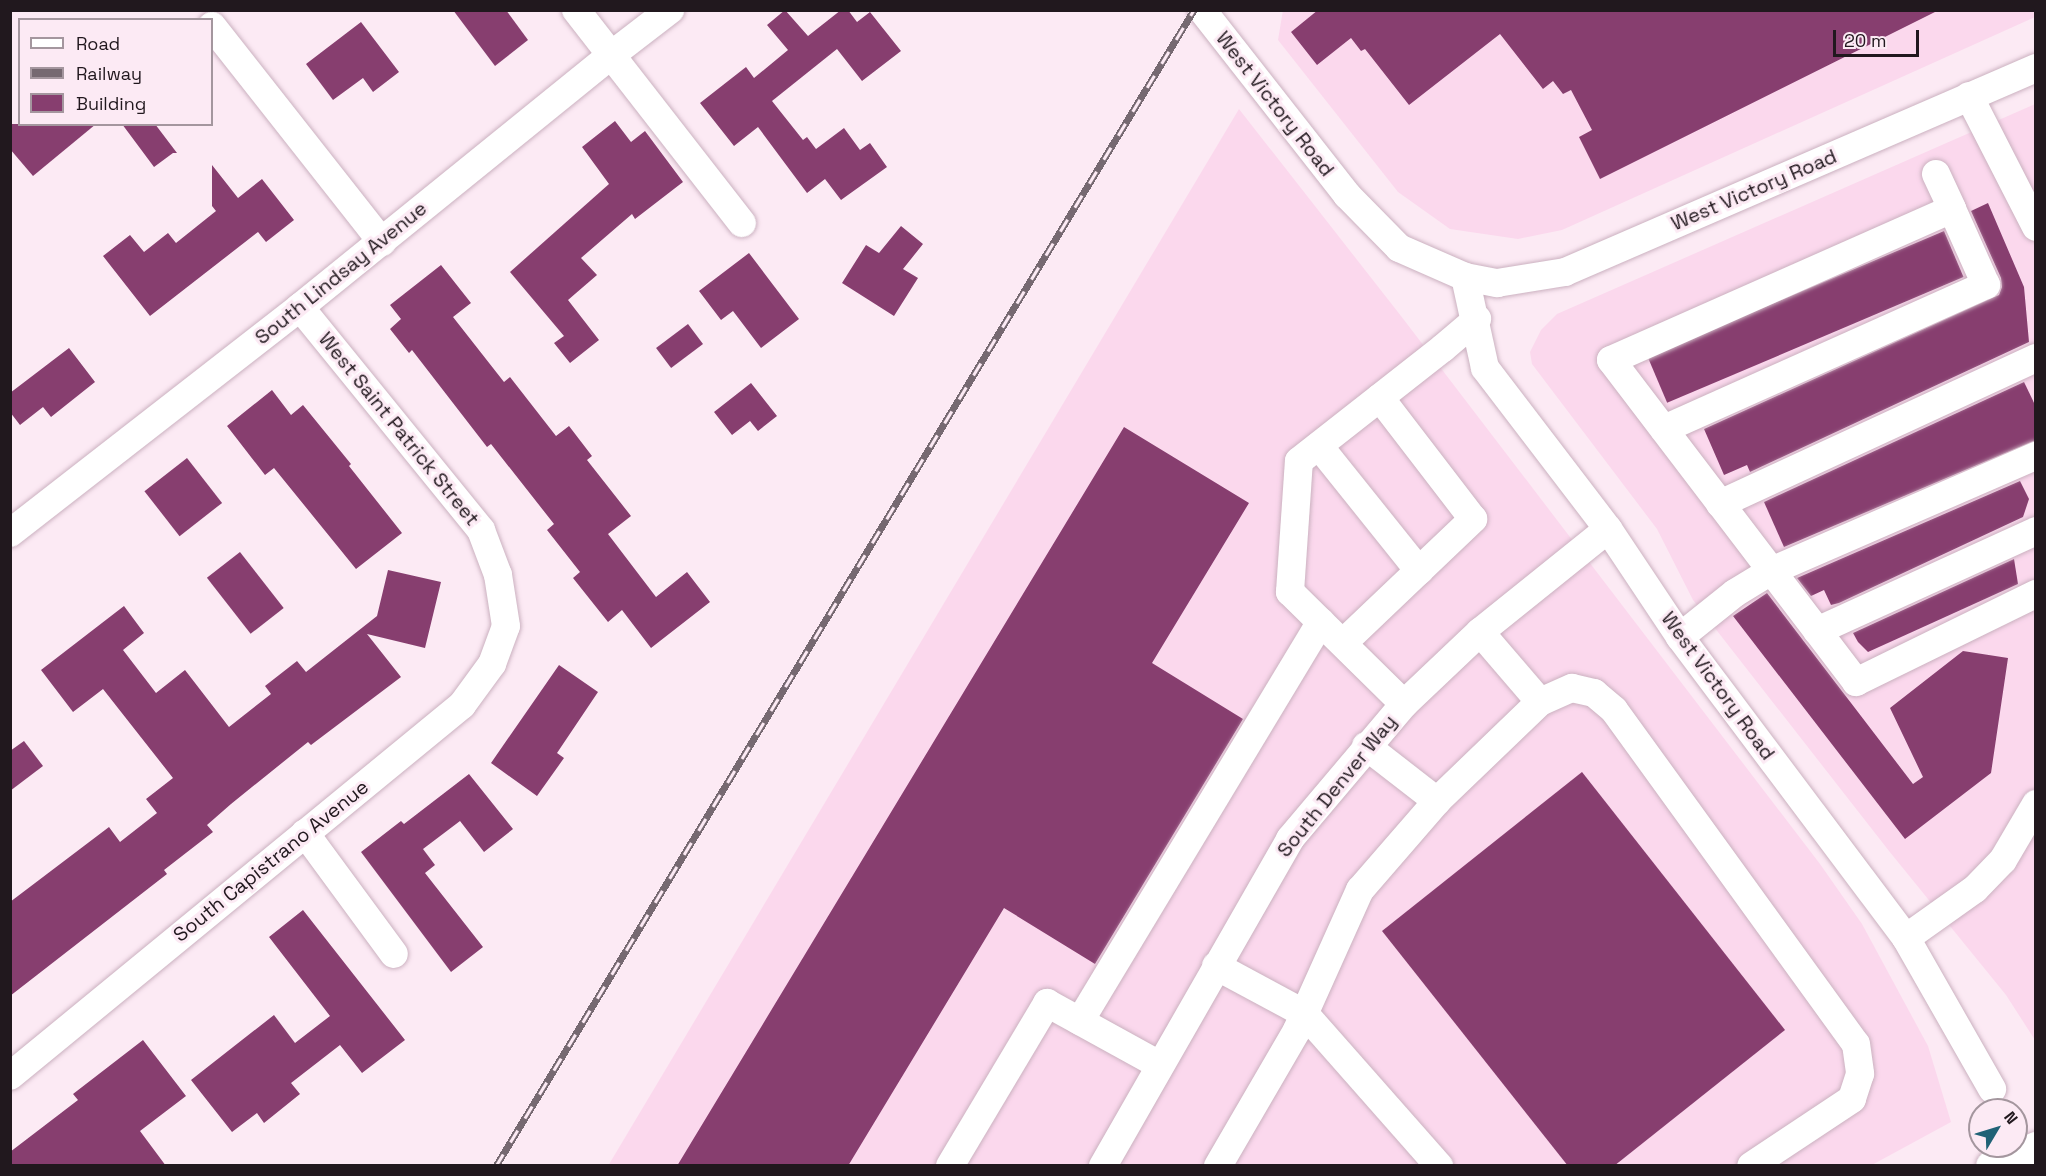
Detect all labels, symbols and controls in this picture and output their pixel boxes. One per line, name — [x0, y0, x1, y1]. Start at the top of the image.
legend — [18, 18, 213, 126]
scale bar — [1836, 18, 1922, 56]
street label: West Victory Road — [1211, 27, 1339, 181]
text: 20 m — [1844, 29, 1887, 52]
text: Road — [76, 32, 120, 55]
text: Railway — [76, 62, 142, 85]
text: Building — [76, 92, 146, 115]
street label: West Victory Road — [1667, 144, 1841, 236]
street label: South Lindsay Avenue — [250, 196, 432, 350]
street label: West Saint Patrick Street — [314, 327, 484, 531]
street label: West Victory Road — [1656, 607, 1780, 765]
street label: South Denver Way — [1272, 710, 1402, 862]
street label: South Capistrano Avenue — [169, 775, 373, 947]
north arrow — [1968, 1098, 2028, 1158]
text: N — [1999, 1107, 2023, 1129]

